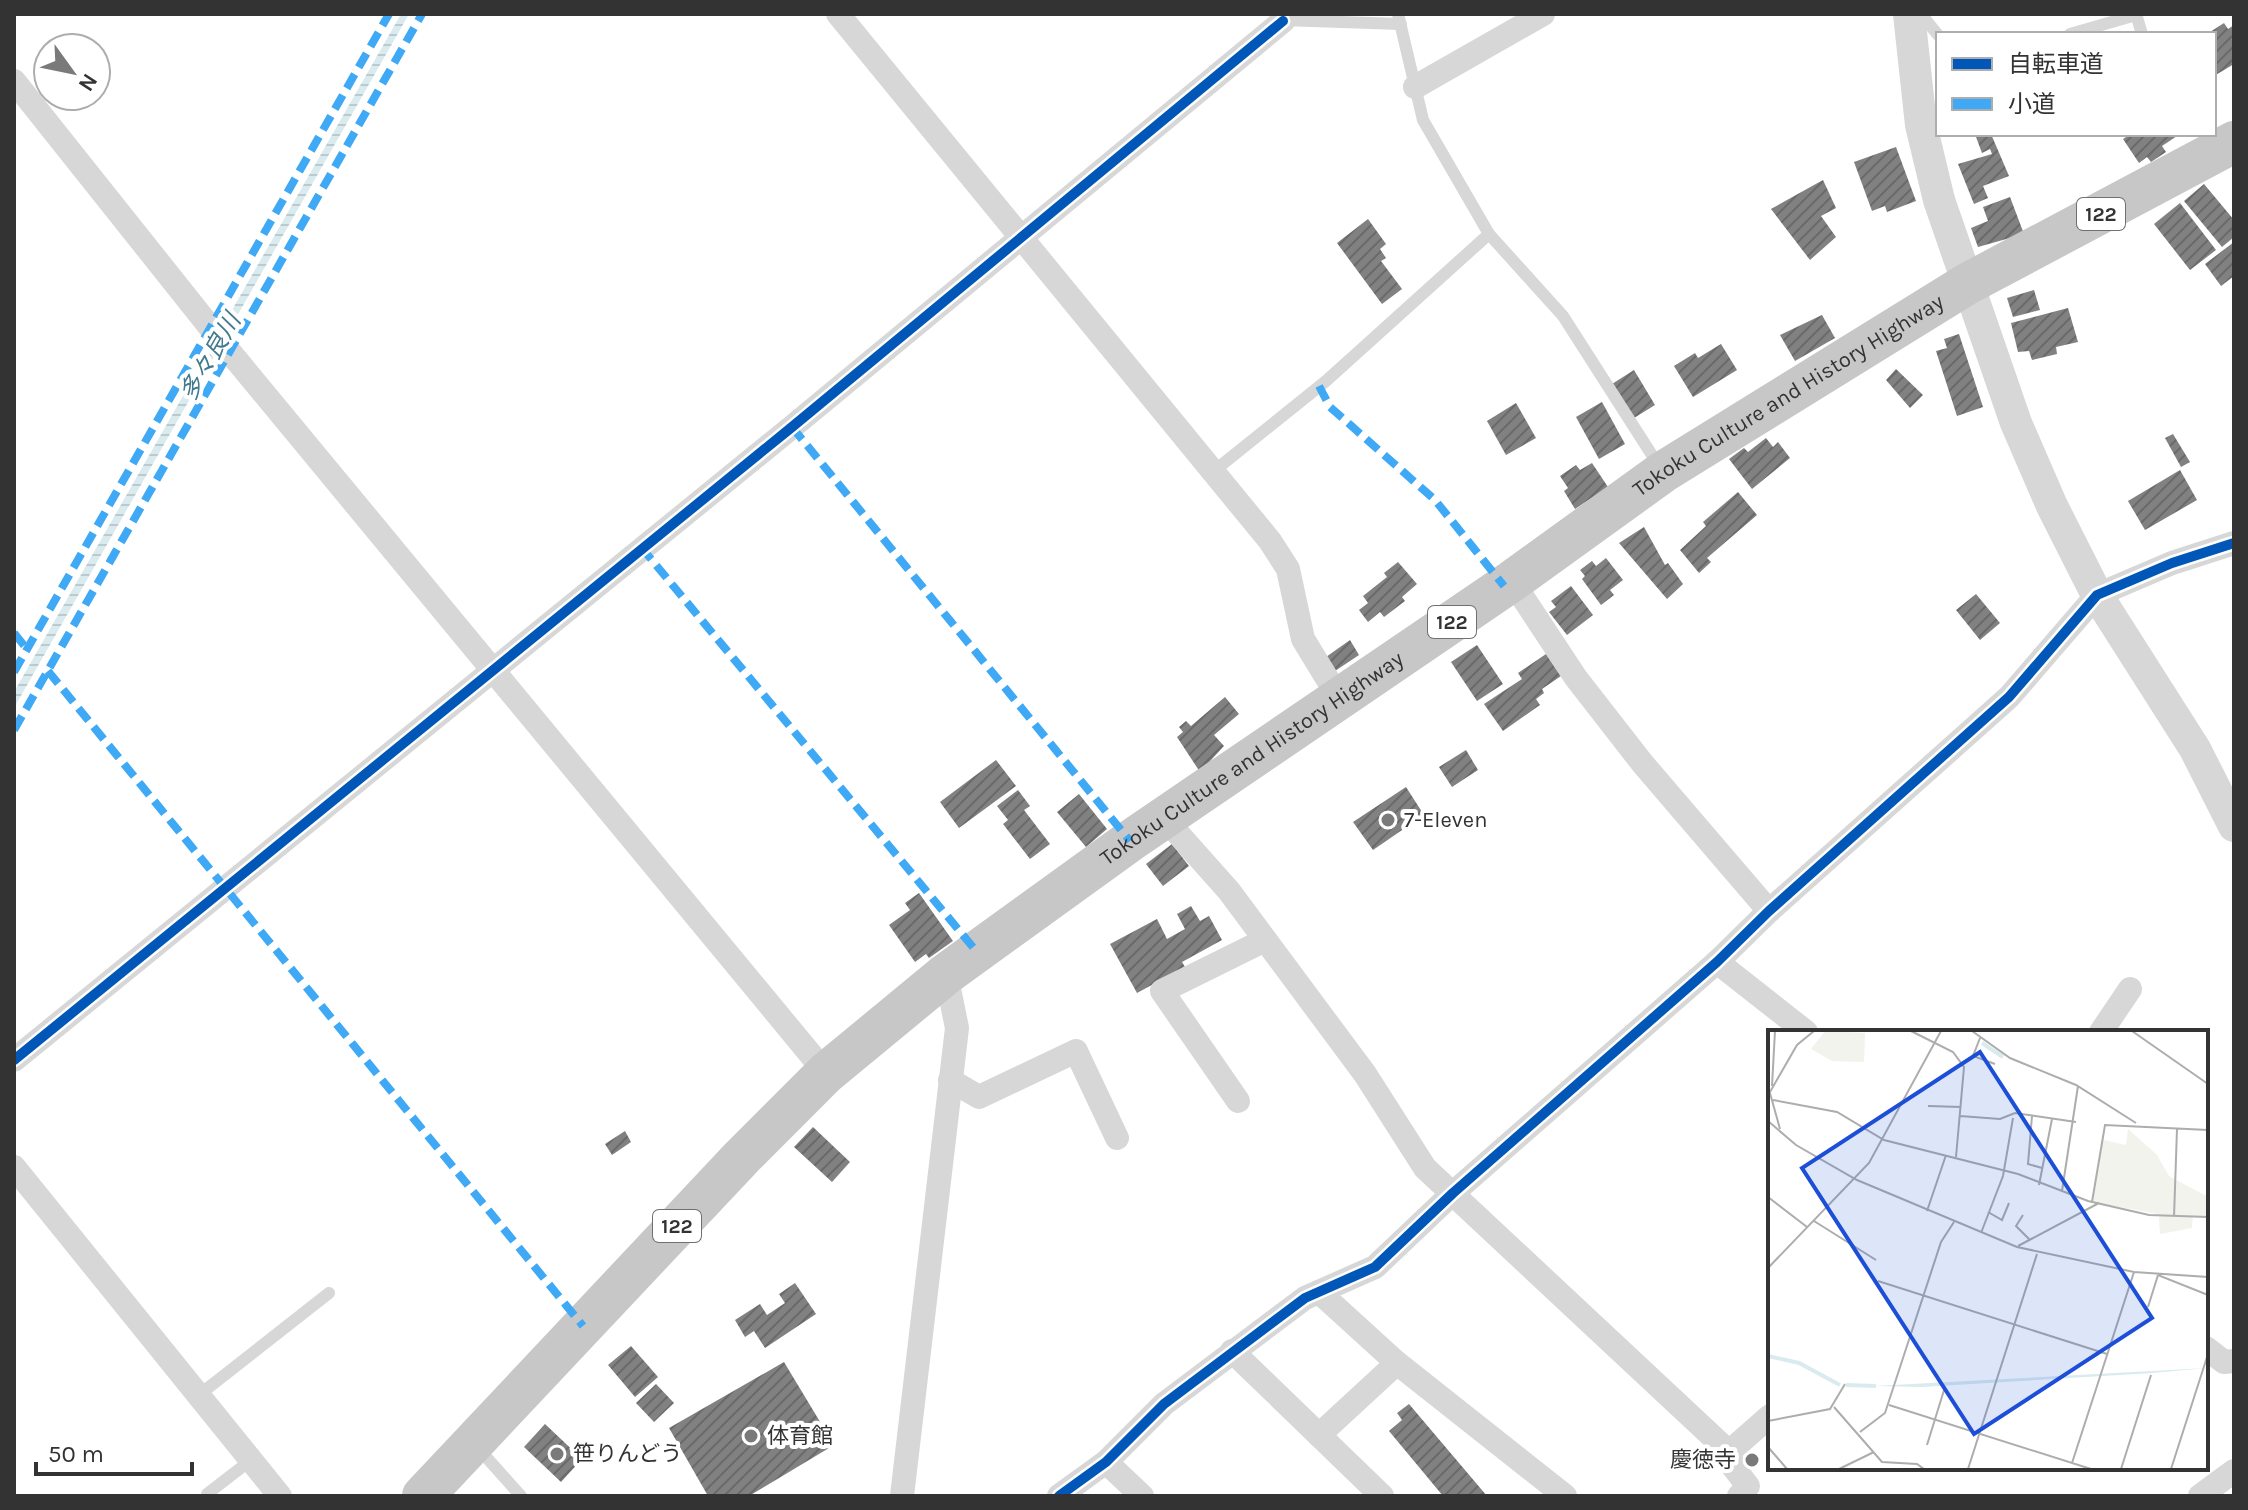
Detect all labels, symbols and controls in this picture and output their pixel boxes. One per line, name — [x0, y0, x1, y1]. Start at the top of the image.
north arrow — [32, 32, 112, 112]
legend — [1936, 32, 2216, 136]
text: 自転車道 — [2008, 50, 2104, 78]
text: N — [73, 69, 103, 96]
text: 小道 — [2008, 90, 2056, 118]
road number: 122 — [2077, 198, 2125, 230]
street label: Tokoku Culture and History Highway — [1628, 289, 1948, 502]
water label: 多々良川 — [174, 306, 248, 406]
road number: 122 — [1428, 606, 1476, 638]
street label: Tokoku Culture and History Highway — [1095, 646, 1408, 871]
place label: 7-Eleven — [1404, 807, 1487, 833]
marker: 7-Eleven — [1379, 811, 1397, 829]
inset map — [1768, 1030, 2208, 1470]
road number: 122 — [653, 1210, 701, 1242]
place label: 体育館 — [767, 1423, 833, 1449]
scale bar — [36, 1426, 192, 1476]
marker: 体育館 — [742, 1427, 760, 1445]
text: 50 m — [48, 1440, 104, 1468]
place label: 笹りんどう — [573, 1441, 682, 1467]
marker: 笹りんどう — [548, 1445, 566, 1463]
place label: 慶徳寺 — [1670, 1447, 1736, 1473]
marker: 慶徳寺 — [1743, 1451, 1761, 1469]

